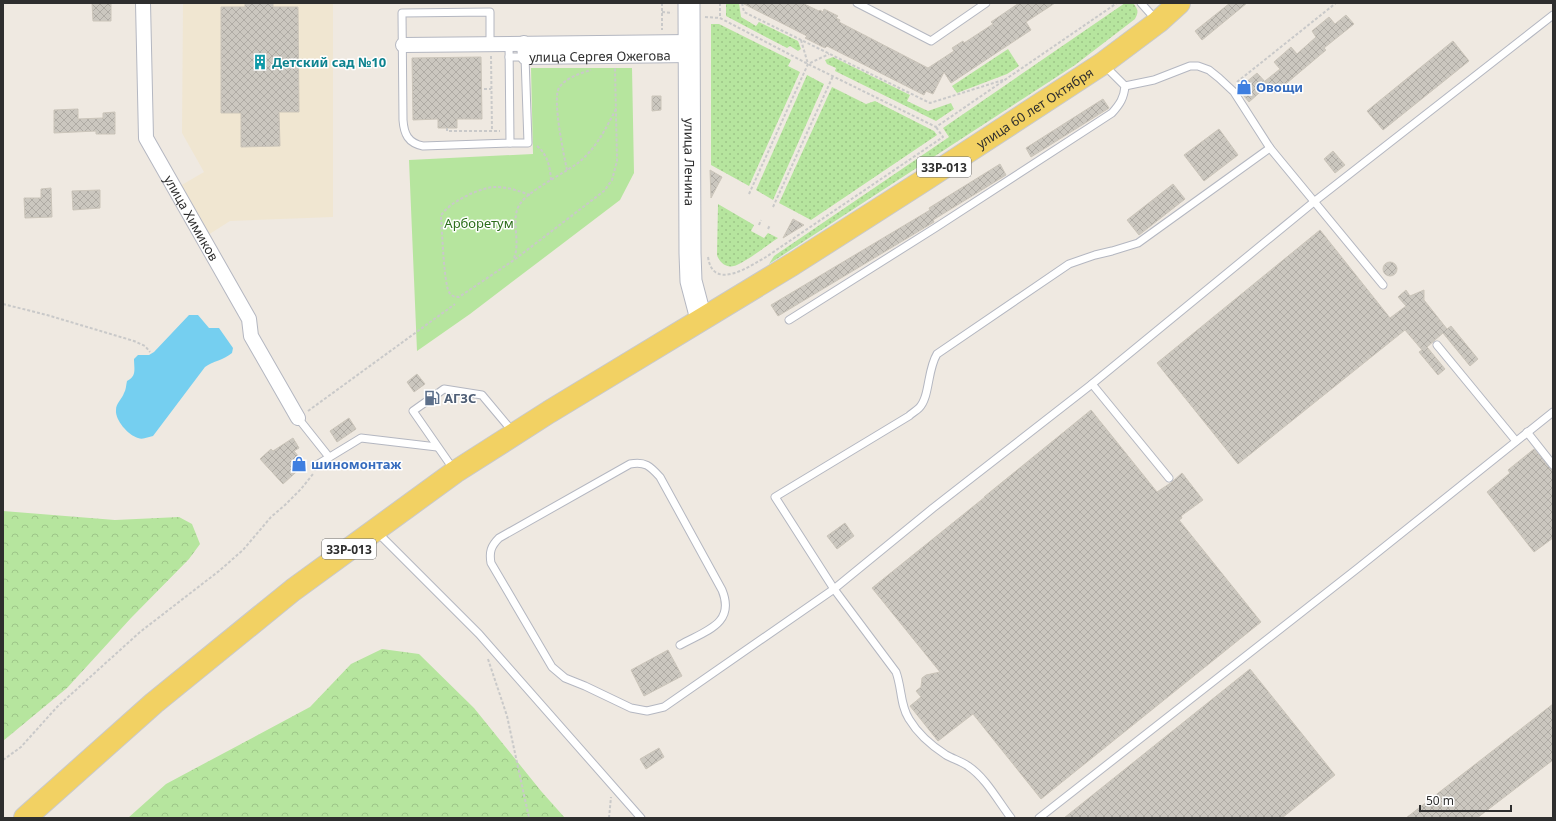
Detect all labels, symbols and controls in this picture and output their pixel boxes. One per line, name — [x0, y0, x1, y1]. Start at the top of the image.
street label: улица Сергея Ожегова — [529, 46, 671, 66]
building icon: Детский сад №10 — [251, 53, 269, 71]
place label: Детский сад №10 — [272, 53, 386, 71]
street label: улица 60 лет Октября — [973, 63, 1097, 153]
shop icon: Овощи — [1235, 78, 1253, 96]
place label: Овощи — [1256, 78, 1303, 96]
street label: улица Ленина — [680, 118, 699, 206]
road number: 33Р-013 — [917, 157, 971, 177]
street label: улица Химиков — [160, 172, 223, 264]
park label: Арборетум — [444, 214, 514, 232]
fuel station icon: АГЗС — [423, 389, 441, 407]
place label: АГЗС — [444, 389, 476, 407]
shop icon: шиномонтаж — [290, 455, 308, 473]
place label: шиномонтаж — [311, 455, 402, 473]
road number: 33Р-013 — [322, 539, 376, 559]
scale bar — [1420, 787, 1511, 813]
text: 50 m — [1426, 792, 1454, 809]

